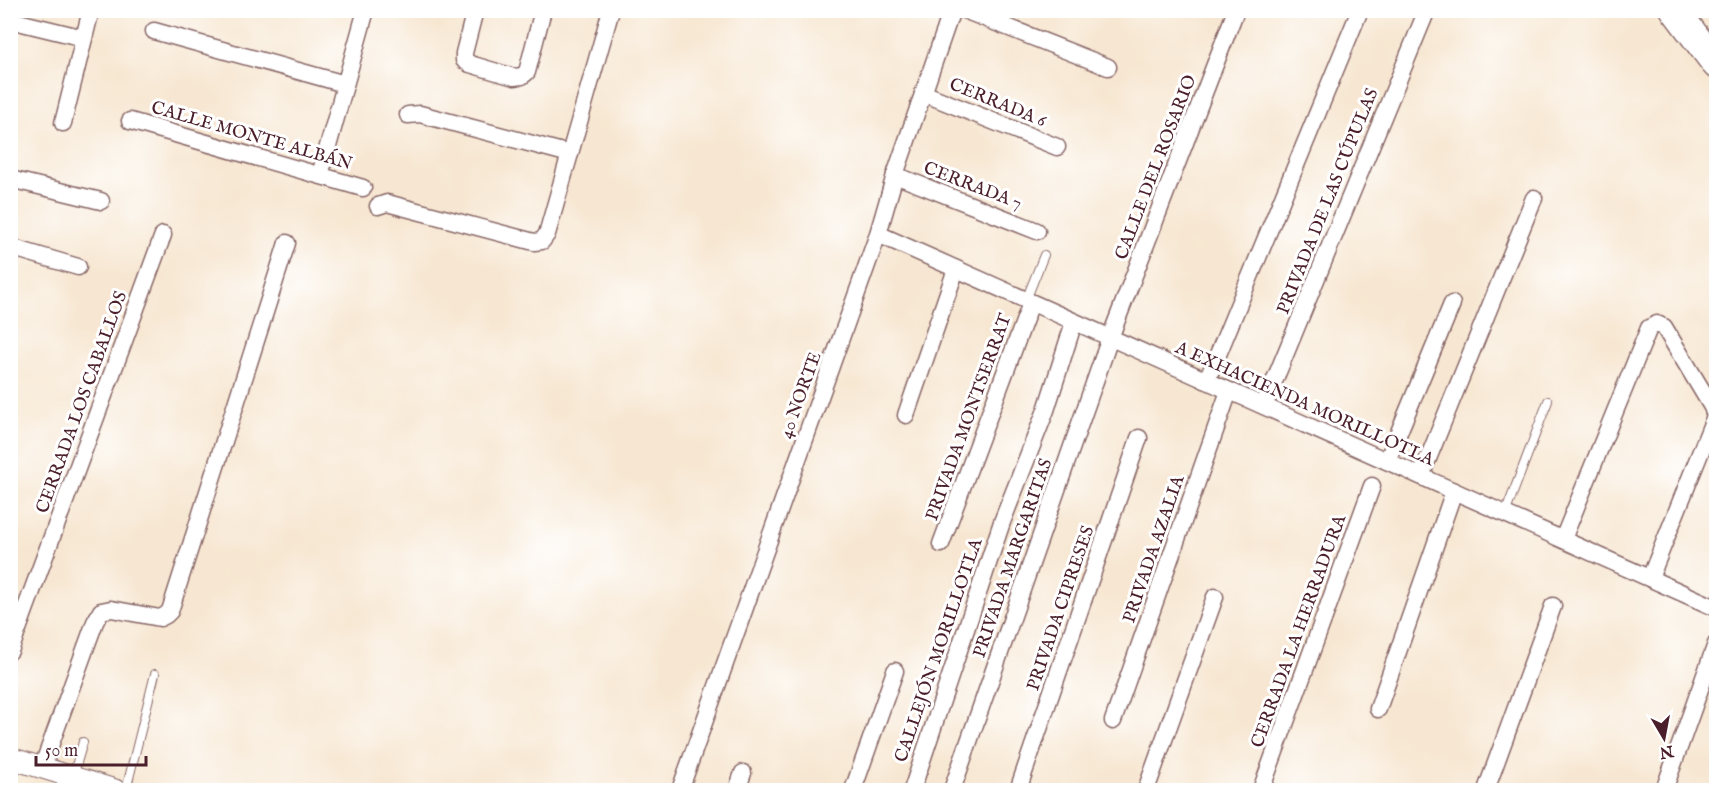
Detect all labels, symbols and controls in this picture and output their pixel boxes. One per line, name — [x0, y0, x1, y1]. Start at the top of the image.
street label: CALLE DEL ROSARIO — [1111, 72, 1202, 263]
street label: CERRADA 6 — [946, 74, 1050, 133]
street label: PRIVADA DE LAS CÚPULAS — [1272, 85, 1384, 318]
street label: CALLE MONTE ALBÁN — [148, 95, 356, 176]
street label: CERRADA 7 — [920, 157, 1025, 216]
street label: CERRADA LOS CABALLOS — [31, 288, 133, 517]
street label: PRIVADA MONTSERRAT — [921, 311, 1018, 524]
street label: A EXHACIENDA MORILLOTLA — [1171, 336, 1438, 472]
street label: 40 NORTE — [775, 349, 828, 442]
street label: PRIVADA MARGARITAS — [969, 456, 1058, 661]
street label: PRIVADA AZALIA — [1118, 472, 1191, 626]
street label: CERRADA LA HERRADURA — [1246, 511, 1353, 751]
street label: PRIVADA CIPRESES — [1022, 523, 1100, 694]
street label: CALLEJÓN MORILLOTLA — [888, 534, 989, 766]
north arrow — [1634, 708, 1694, 768]
scale bar — [36, 729, 146, 767]
text: 50 m — [45, 740, 78, 763]
text: N — [1658, 740, 1676, 762]

